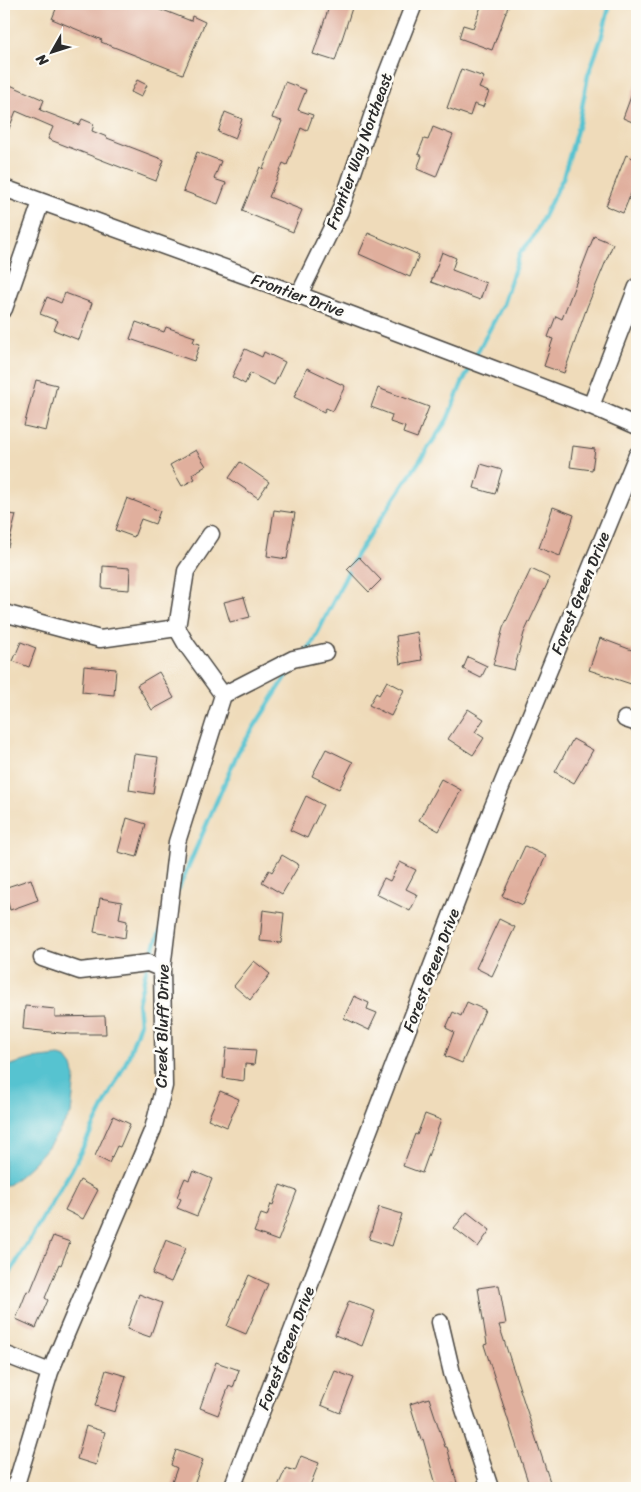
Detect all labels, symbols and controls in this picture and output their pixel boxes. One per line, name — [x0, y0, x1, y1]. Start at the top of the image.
north arrow — [28, 28, 78, 78]
text: N — [29, 48, 56, 72]
street label: Frontier Way Northeast — [317, 69, 401, 233]
street label: Frontier Drive — [247, 265, 349, 325]
street label: Forest Green Drive — [542, 527, 618, 659]
street label: Forest Green Drive — [394, 904, 468, 1036]
street label: Creek Bluff Drive — [146, 964, 178, 1088]
street label: Forest Green Drive — [249, 1282, 323, 1414]

